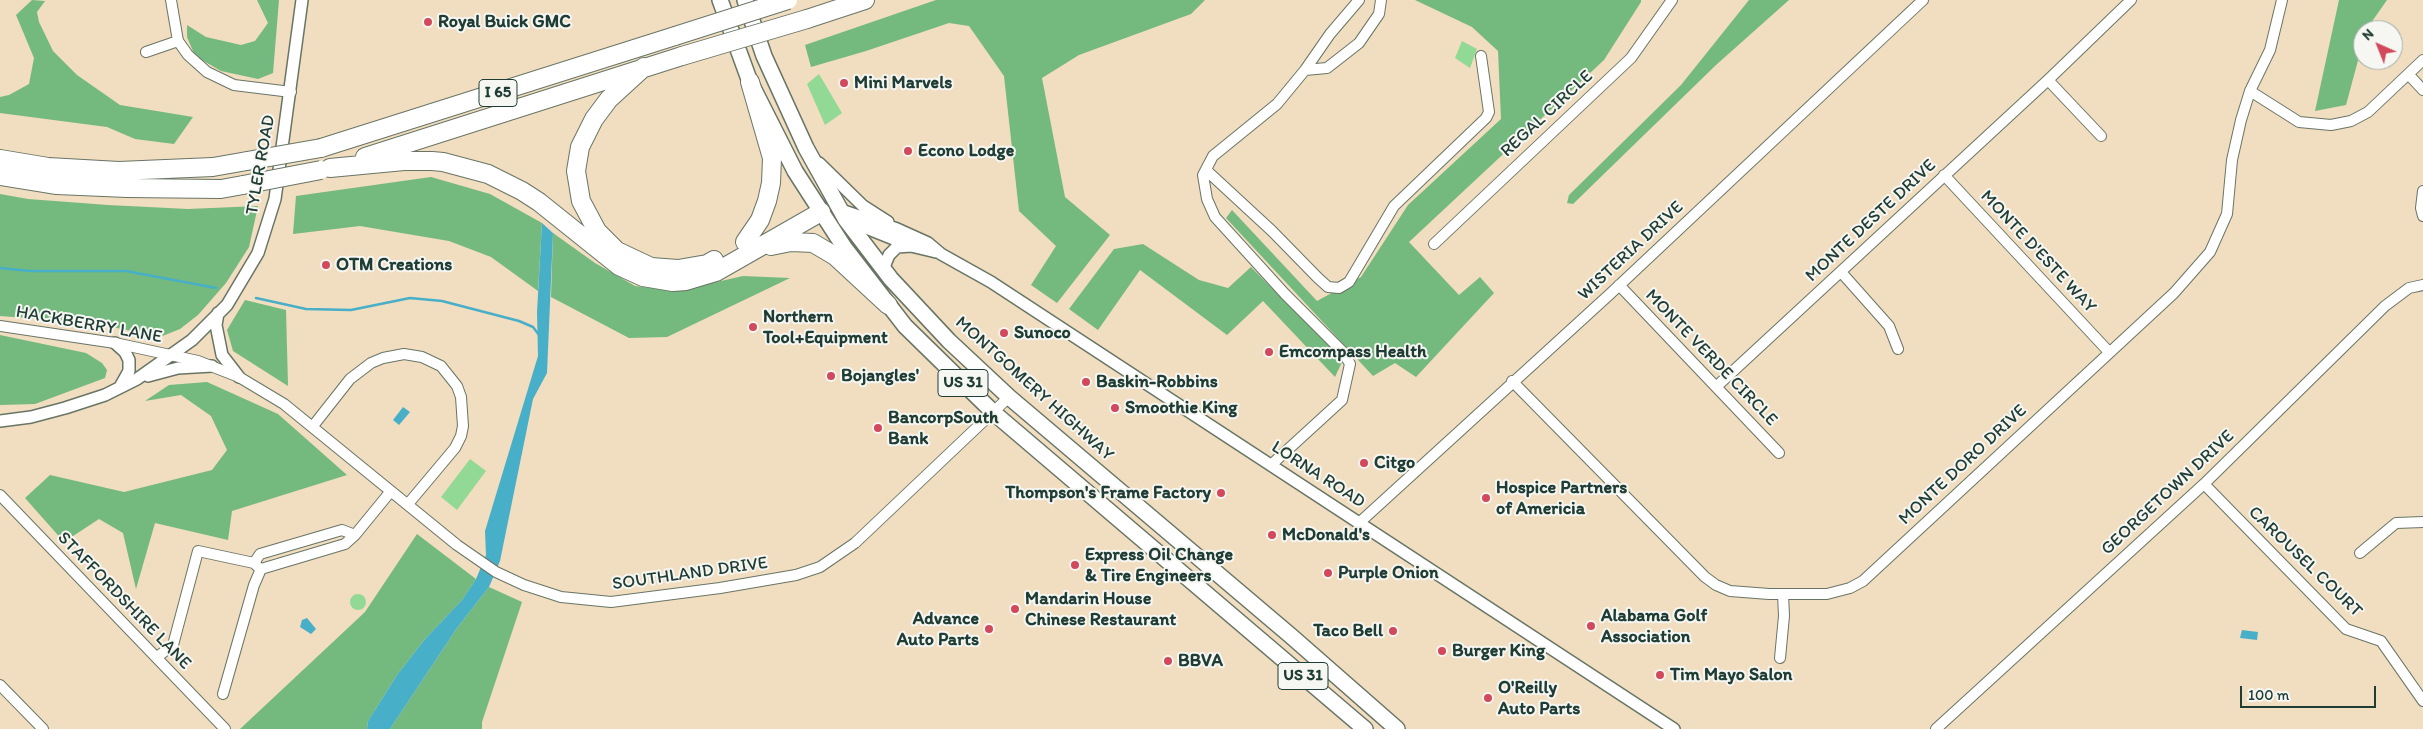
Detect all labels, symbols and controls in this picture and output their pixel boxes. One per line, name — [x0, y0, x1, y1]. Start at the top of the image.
place label: Royal Buick GMC — [438, 11, 571, 33]
marker: Royal Buick GMC — [422, 16, 434, 28]
north arrow — [2353, 20, 2403, 70]
text: N — [2359, 25, 2377, 44]
street label: REGAL CIRCLE — [1496, 66, 1598, 162]
place label: Mini Marvels — [854, 72, 952, 94]
marker: Mini Marvels — [838, 77, 850, 89]
road number: I 65 — [479, 80, 517, 106]
street label: TYLER ROAD — [242, 113, 280, 217]
place label: Econo Lodge — [918, 140, 1014, 162]
marker: Econo Lodge — [902, 145, 914, 157]
street label: MONTE DESTE DRIVE — [1801, 155, 1941, 287]
street label: MONTE D'ESTE WAY — [1976, 186, 2100, 318]
street label: WISTERIA DRIVE — [1574, 197, 1688, 305]
place label: OTM Creations — [336, 254, 452, 276]
marker: OTM Creations — [320, 259, 332, 271]
street label: MONTE VERDE CIRCLE — [1640, 285, 1782, 431]
street label: HACKBERRY LANE — [14, 302, 164, 348]
place label: Northern Tool+Equipment — [763, 306, 888, 348]
street label: MONTGOMERY HIGHWAY — [950, 312, 1118, 466]
marker: Northern Tool+Equipment — [747, 321, 759, 333]
place label: Sunoco — [1014, 322, 1071, 344]
marker: Sunoco — [998, 327, 1010, 339]
place label: Emcompass Health — [1279, 341, 1426, 363]
marker: Emcompass Health — [1263, 346, 1275, 358]
place label: Bojangles' — [841, 365, 919, 387]
road number: US 31 — [938, 369, 988, 396]
marker: Bojangles' — [825, 370, 837, 382]
place label: Baskin-Robbins — [1096, 371, 1218, 393]
marker: Baskin-Robbins — [1080, 376, 1092, 388]
place label: Smoothie King — [1125, 397, 1237, 419]
street label: MONTE DORO DRIVE — [1894, 400, 2032, 530]
marker: Smoothie King — [1109, 402, 1121, 414]
place label: BancorpSouth Bank — [888, 407, 999, 449]
marker: BancorpSouth Bank — [872, 422, 884, 434]
street label: GEORGETOWN DRIVE — [2097, 426, 2239, 560]
street label: LORNA ROAD — [1267, 437, 1369, 513]
place label: Citgo — [1374, 452, 1415, 474]
marker: Citgo — [1358, 457, 1370, 469]
place label: Hospice Partners of Americia — [1496, 477, 1627, 520]
place label: Thompson's Frame Factory — [1005, 482, 1211, 504]
marker: Thompson's Frame Factory — [1215, 487, 1227, 499]
marker: Hospice Partners of Americia — [1480, 492, 1492, 504]
street label: CAROUSEL COURT — [2243, 502, 2367, 622]
place label: McDonald's — [1282, 524, 1370, 546]
street label: STAFFORDSHIRE LANE — [53, 528, 195, 674]
marker: McDonald's — [1266, 529, 1278, 541]
place label: Express Oil Change & Tire Engineers — [1085, 544, 1233, 586]
street label: SOUTHLAND DRIVE — [611, 552, 769, 596]
marker: Express Oil Change & Tire Engineers — [1069, 559, 1081, 571]
place label: Purple Onion — [1338, 562, 1439, 584]
marker: Purple Onion — [1322, 567, 1334, 579]
place label: Mandarin House Chinese Restaurant — [1025, 588, 1176, 630]
marker: Mandarin House Chinese Restaurant — [1009, 603, 1021, 615]
place label: Alabama Golf Association — [1601, 605, 1707, 648]
place label: Advance Auto Parts — [897, 608, 979, 650]
place label: Taco Bell — [1313, 620, 1383, 642]
marker: Alabama Golf Association — [1585, 620, 1597, 632]
marker: Advance Auto Parts — [983, 623, 995, 635]
marker: Taco Bell — [1387, 625, 1399, 637]
place label: Burger King — [1452, 640, 1545, 662]
marker: Burger King — [1436, 645, 1448, 657]
place label: BBVA — [1178, 650, 1223, 672]
marker: BBVA — [1162, 655, 1174, 667]
road number: US 31 — [1278, 662, 1328, 689]
place label: Tim Mayo Salon — [1670, 664, 1792, 686]
marker: Tim Mayo Salon — [1654, 669, 1666, 681]
scale bar — [2243, 676, 2379, 708]
place label: O'Reilly Auto Parts — [1498, 677, 1580, 720]
text: 100 m — [2248, 686, 2289, 704]
marker: O'Reilly Auto Parts — [1482, 692, 1494, 704]

